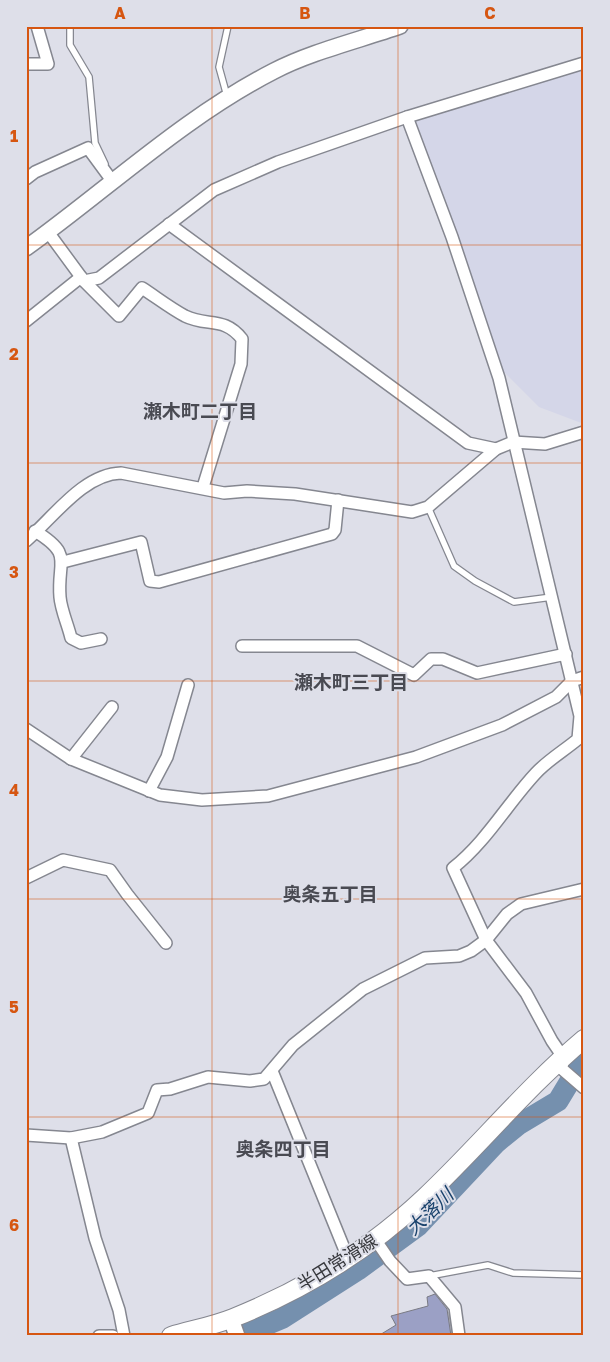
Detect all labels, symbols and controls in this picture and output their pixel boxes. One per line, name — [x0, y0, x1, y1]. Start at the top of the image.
text: A — [114, 3, 126, 23]
text: B — [299, 3, 311, 23]
text: C — [484, 3, 496, 23]
text: 1 — [10, 126, 18, 146]
text: 2 — [9, 344, 19, 364]
district label: 瀬木町二丁目 — [143, 399, 257, 422]
text: 3 — [9, 562, 19, 582]
district label: 瀬木町三丁目 — [294, 670, 408, 693]
text: 4 — [9, 780, 19, 800]
district label: 奥条五丁目 — [282, 882, 378, 905]
text: 5 — [9, 997, 19, 1017]
district label: 奥条四丁目 — [235, 1137, 331, 1160]
water label: 大落川 — [401, 1182, 459, 1239]
text: 6 — [9, 1215, 19, 1235]
street label: 半田常滑線 — [293, 1229, 381, 1295]

